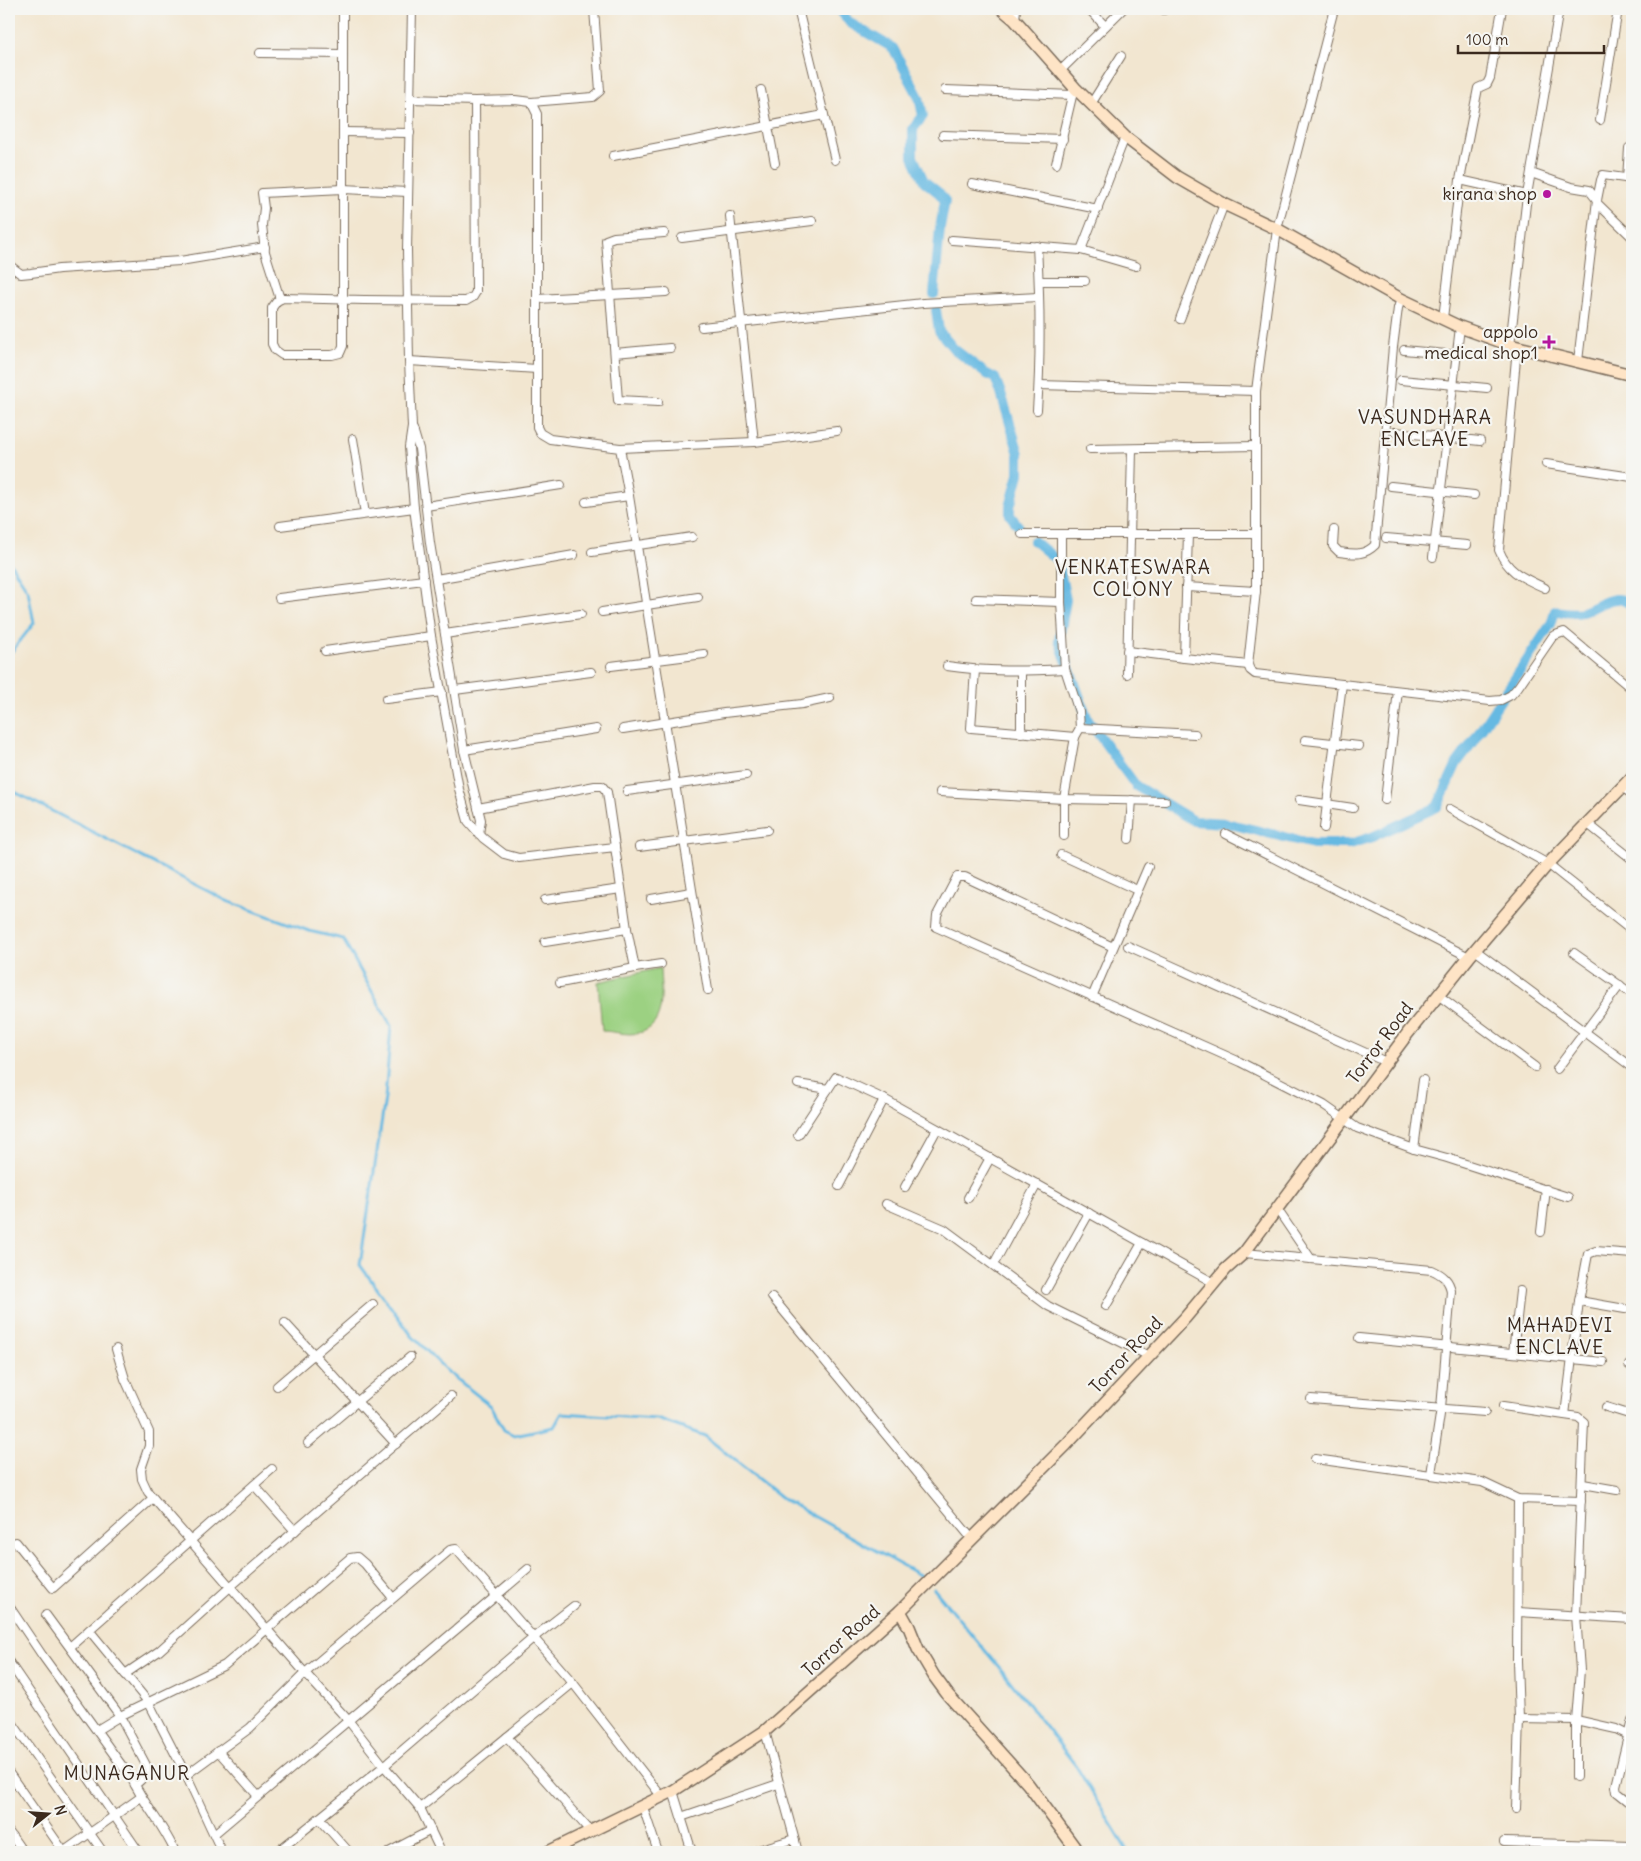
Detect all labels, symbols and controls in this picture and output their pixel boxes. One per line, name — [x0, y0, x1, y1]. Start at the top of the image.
scale bar — [1458, 22, 1605, 54]
text: 100 m — [1466, 30, 1508, 49]
place label: kirana shop — [1442, 182, 1537, 205]
marker: kirana shop — [1541, 188, 1553, 200]
place label: appolo medical shop1 — [1424, 320, 1538, 364]
marker: appolo medical shop1 — [1542, 335, 1556, 349]
district label: VASUNDHARA ENCLAVE — [1358, 405, 1492, 451]
district label: VENKATESWARA COLONY — [1055, 555, 1211, 601]
street label: Torror Road — [1341, 997, 1418, 1088]
street label: Torror Road — [1084, 1311, 1167, 1398]
district label: MAHADEVI ENCLAVE — [1507, 1313, 1613, 1359]
street label: Torror Road — [797, 1599, 885, 1682]
district label: MUNAGANUR — [64, 1761, 190, 1785]
north arrow — [22, 1788, 72, 1838]
text: N — [50, 1803, 70, 1817]

